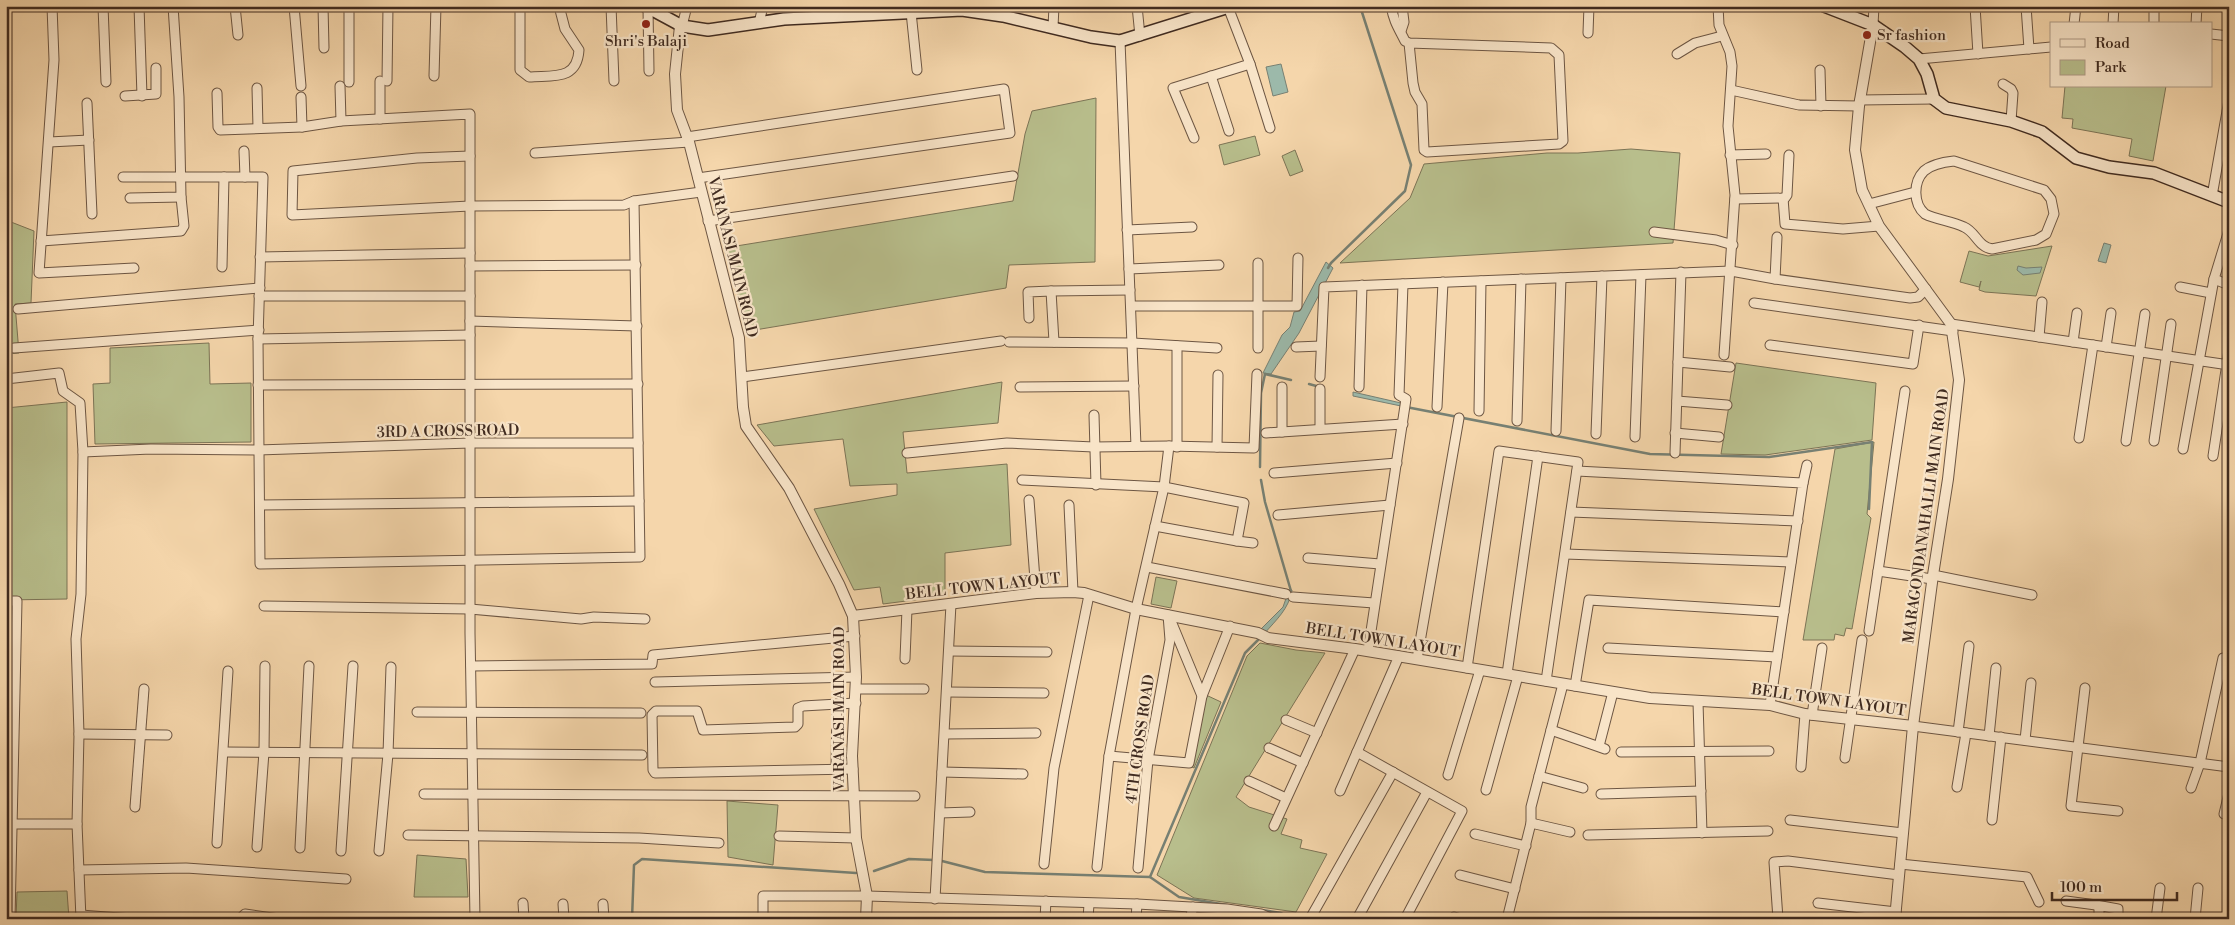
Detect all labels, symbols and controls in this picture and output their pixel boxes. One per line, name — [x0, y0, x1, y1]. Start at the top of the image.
marker: Shri's Balaji — [640, 18, 652, 30]
legend — [2050, 22, 2212, 88]
place label: Sr fashion — [1877, 26, 1946, 45]
marker: Sr fashion — [1861, 29, 1873, 41]
place label: Shri's Balaji — [605, 32, 687, 51]
text: Road — [2095, 34, 2130, 53]
text: Park — [2095, 58, 2127, 77]
street label: VARANASI MAIN ROAD — [703, 174, 762, 340]
street label: MARAGONDANAHALLI MAIN ROAD — [1899, 387, 1954, 645]
street label: 3RD A CROSS ROAD — [377, 421, 519, 442]
street label: BELL TOWN LAYOUT — [903, 569, 1062, 604]
street label: BELL TOWN LAYOUT — [1303, 619, 1462, 662]
street label: VARANASI MAIN ROAD — [830, 626, 849, 793]
street label: 4TH CROSS ROAD — [1122, 673, 1159, 805]
street label: BELL TOWN LAYOUT — [1749, 680, 1908, 721]
scale bar — [2052, 870, 2178, 902]
text: 100 m — [2060, 878, 2102, 897]

